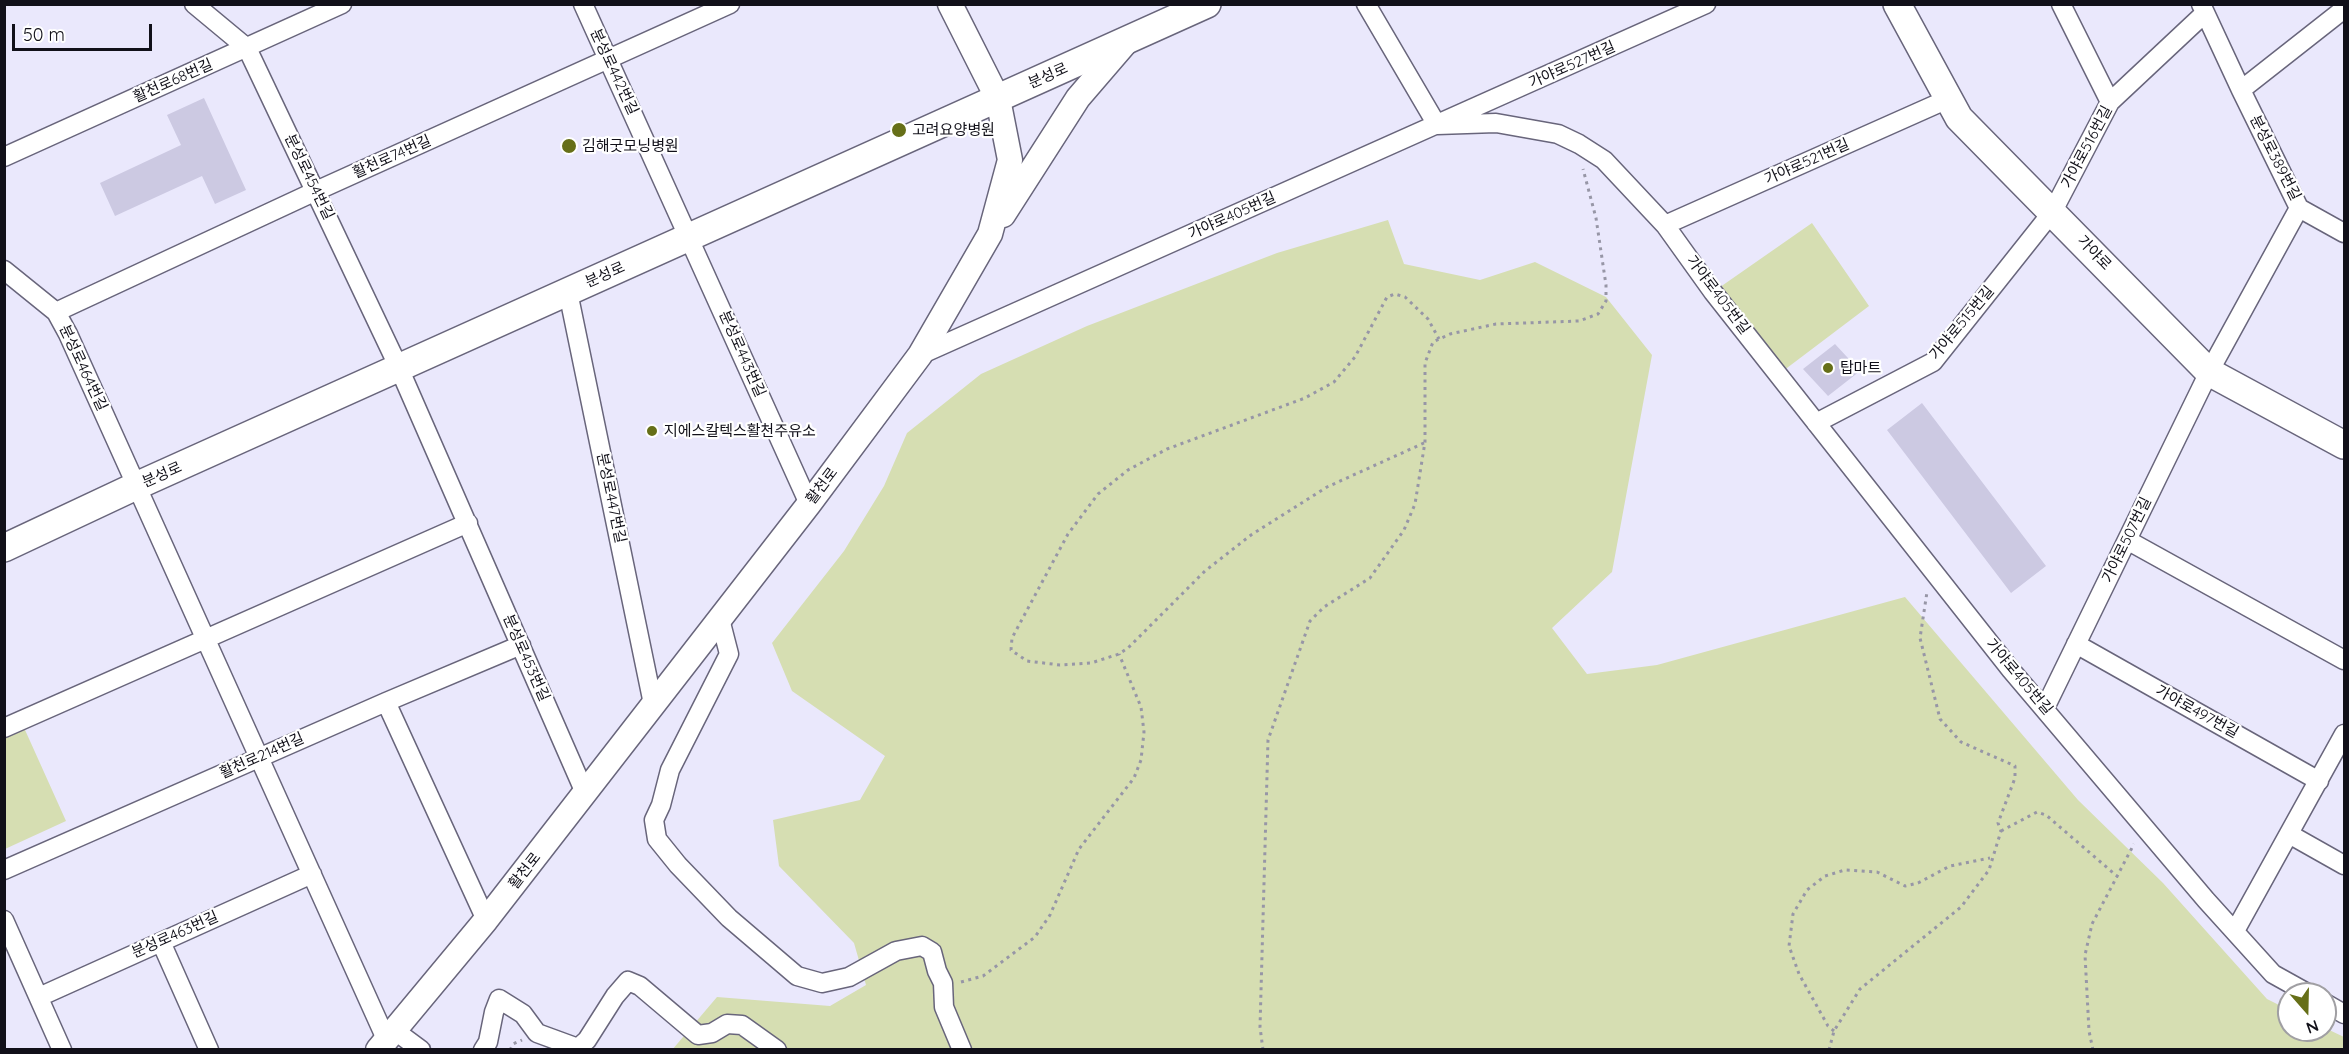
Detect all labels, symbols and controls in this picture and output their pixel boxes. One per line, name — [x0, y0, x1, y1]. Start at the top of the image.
scale bar — [15, 12, 154, 50]
text: 50 m — [23, 23, 65, 46]
street label: 분성로442번길 — [586, 26, 642, 118]
street label: 가야로527번길 — [1526, 38, 1618, 92]
street label: 활천로68번길 — [130, 55, 216, 107]
street label: 분성로 — [1025, 59, 1071, 93]
street label: 가야로516번길 — [2058, 103, 2116, 191]
street label: 분성로389번길 — [2246, 112, 2304, 204]
marker: 고려요양병원 — [890, 121, 908, 139]
place label: 고려요양병원 — [912, 121, 995, 139]
street label: 분성로454번길 — [281, 131, 337, 223]
street label: 활천로74번길 — [350, 132, 434, 182]
street label: 가야로521번길 — [1762, 135, 1852, 189]
marker: 김해굿모닝병원 — [560, 137, 578, 155]
place label: 김해굿모닝병원 — [582, 137, 679, 155]
street label: 가야로405번길 — [1185, 189, 1279, 243]
street label: 가야로 — [2073, 232, 2115, 274]
street label: 가야로405번길 — [1683, 252, 1753, 338]
street label: 분성로 — [582, 258, 628, 292]
street label: 가야로515번길 — [1926, 282, 1998, 364]
street label: 분성로443번길 — [715, 308, 769, 400]
street label: 분성로464번길 — [55, 322, 111, 414]
place label: 탑마트 — [1840, 359, 1881, 377]
marker: 탑마트 — [1821, 361, 1835, 375]
place label: 지에스칼텍스활천주유소 — [664, 422, 816, 440]
marker: 지에스칼텍스활천주유소 — [645, 424, 659, 438]
street label: 분성로447번길 — [593, 451, 629, 545]
street label: 분성로 — [139, 458, 185, 492]
street label: 활천로 — [802, 464, 842, 508]
street label: 가야로507번길 — [2099, 494, 2155, 586]
street label: 분성로453번길 — [499, 612, 553, 704]
street label: 가야로405번길 — [1982, 635, 2056, 719]
street label: 가야로497번길 — [2152, 682, 2242, 742]
street label: 활천로214번길 — [217, 729, 307, 783]
street label: 활천로 — [505, 849, 545, 893]
street label: 분성로463번길 — [129, 908, 221, 962]
north arrow — [2277, 982, 2337, 1042]
text: N — [2304, 1016, 2321, 1038]

